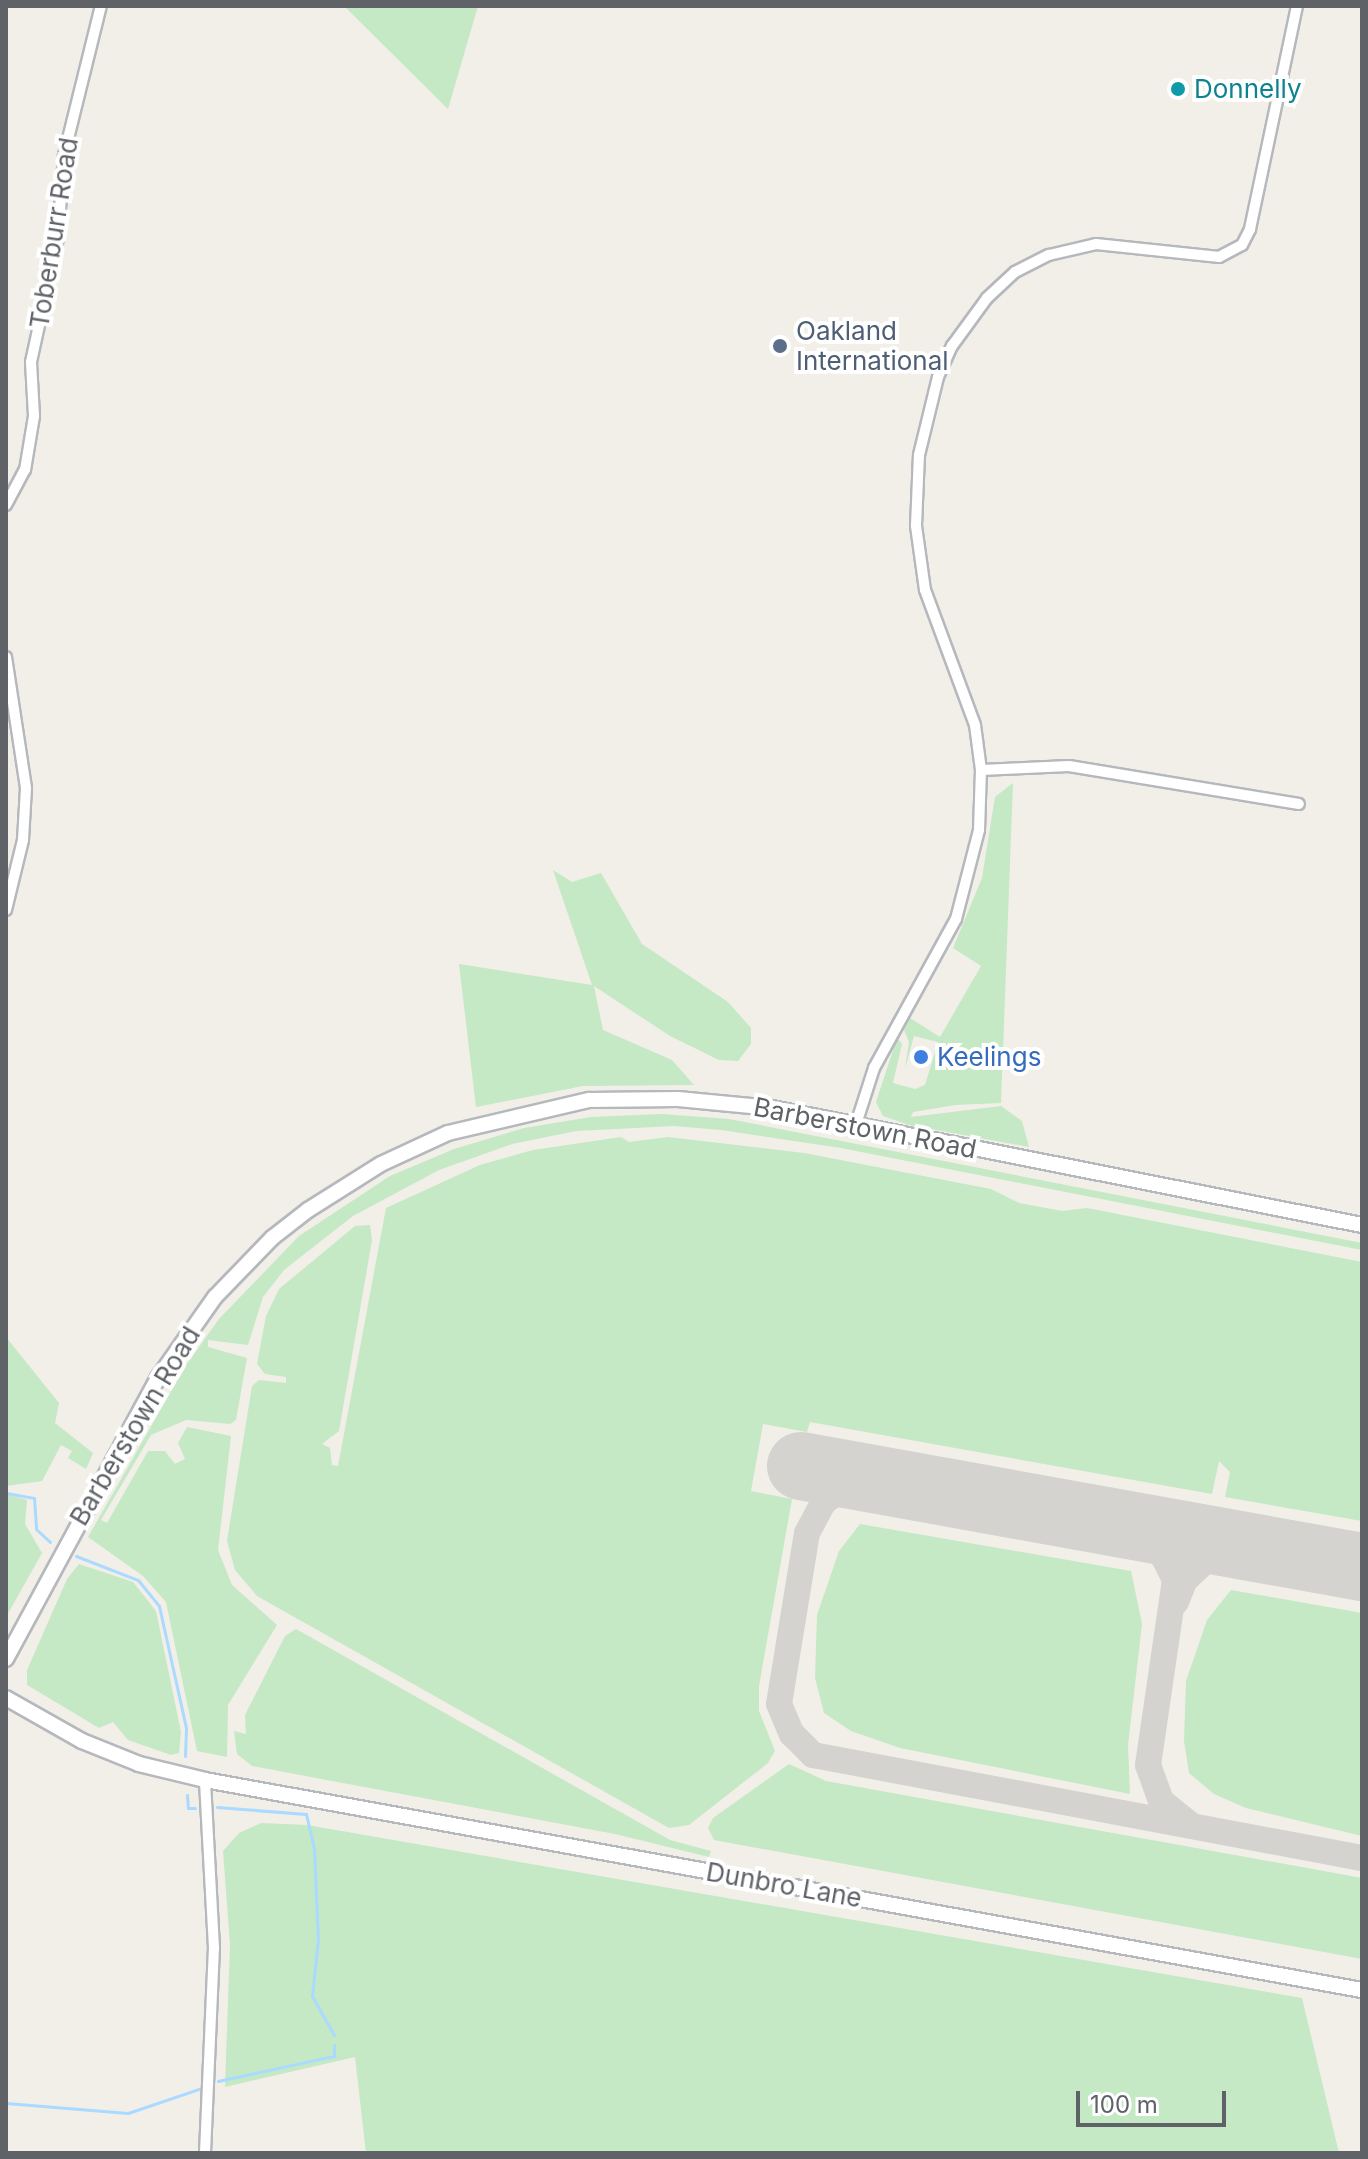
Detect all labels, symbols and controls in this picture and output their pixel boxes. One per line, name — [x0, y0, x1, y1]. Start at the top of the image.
place label: Donnelly — [1194, 73, 1302, 105]
marker: Donnelly — [1169, 80, 1187, 98]
street label: Toberburr Road — [24, 135, 84, 331]
place label: Oakland International — [796, 315, 949, 376]
marker: Oakland International — [771, 337, 789, 355]
place label: Keelings — [937, 1041, 1041, 1073]
marker: Keelings — [912, 1048, 930, 1066]
street label: Barberstown Road — [751, 1091, 979, 1165]
street label: Barberstown Road — [63, 1321, 207, 1531]
street label: Dunbro Lane — [704, 1856, 864, 1914]
scale bar — [1080, 2075, 1230, 2125]
text: 100 m — [1090, 2090, 1158, 2119]

